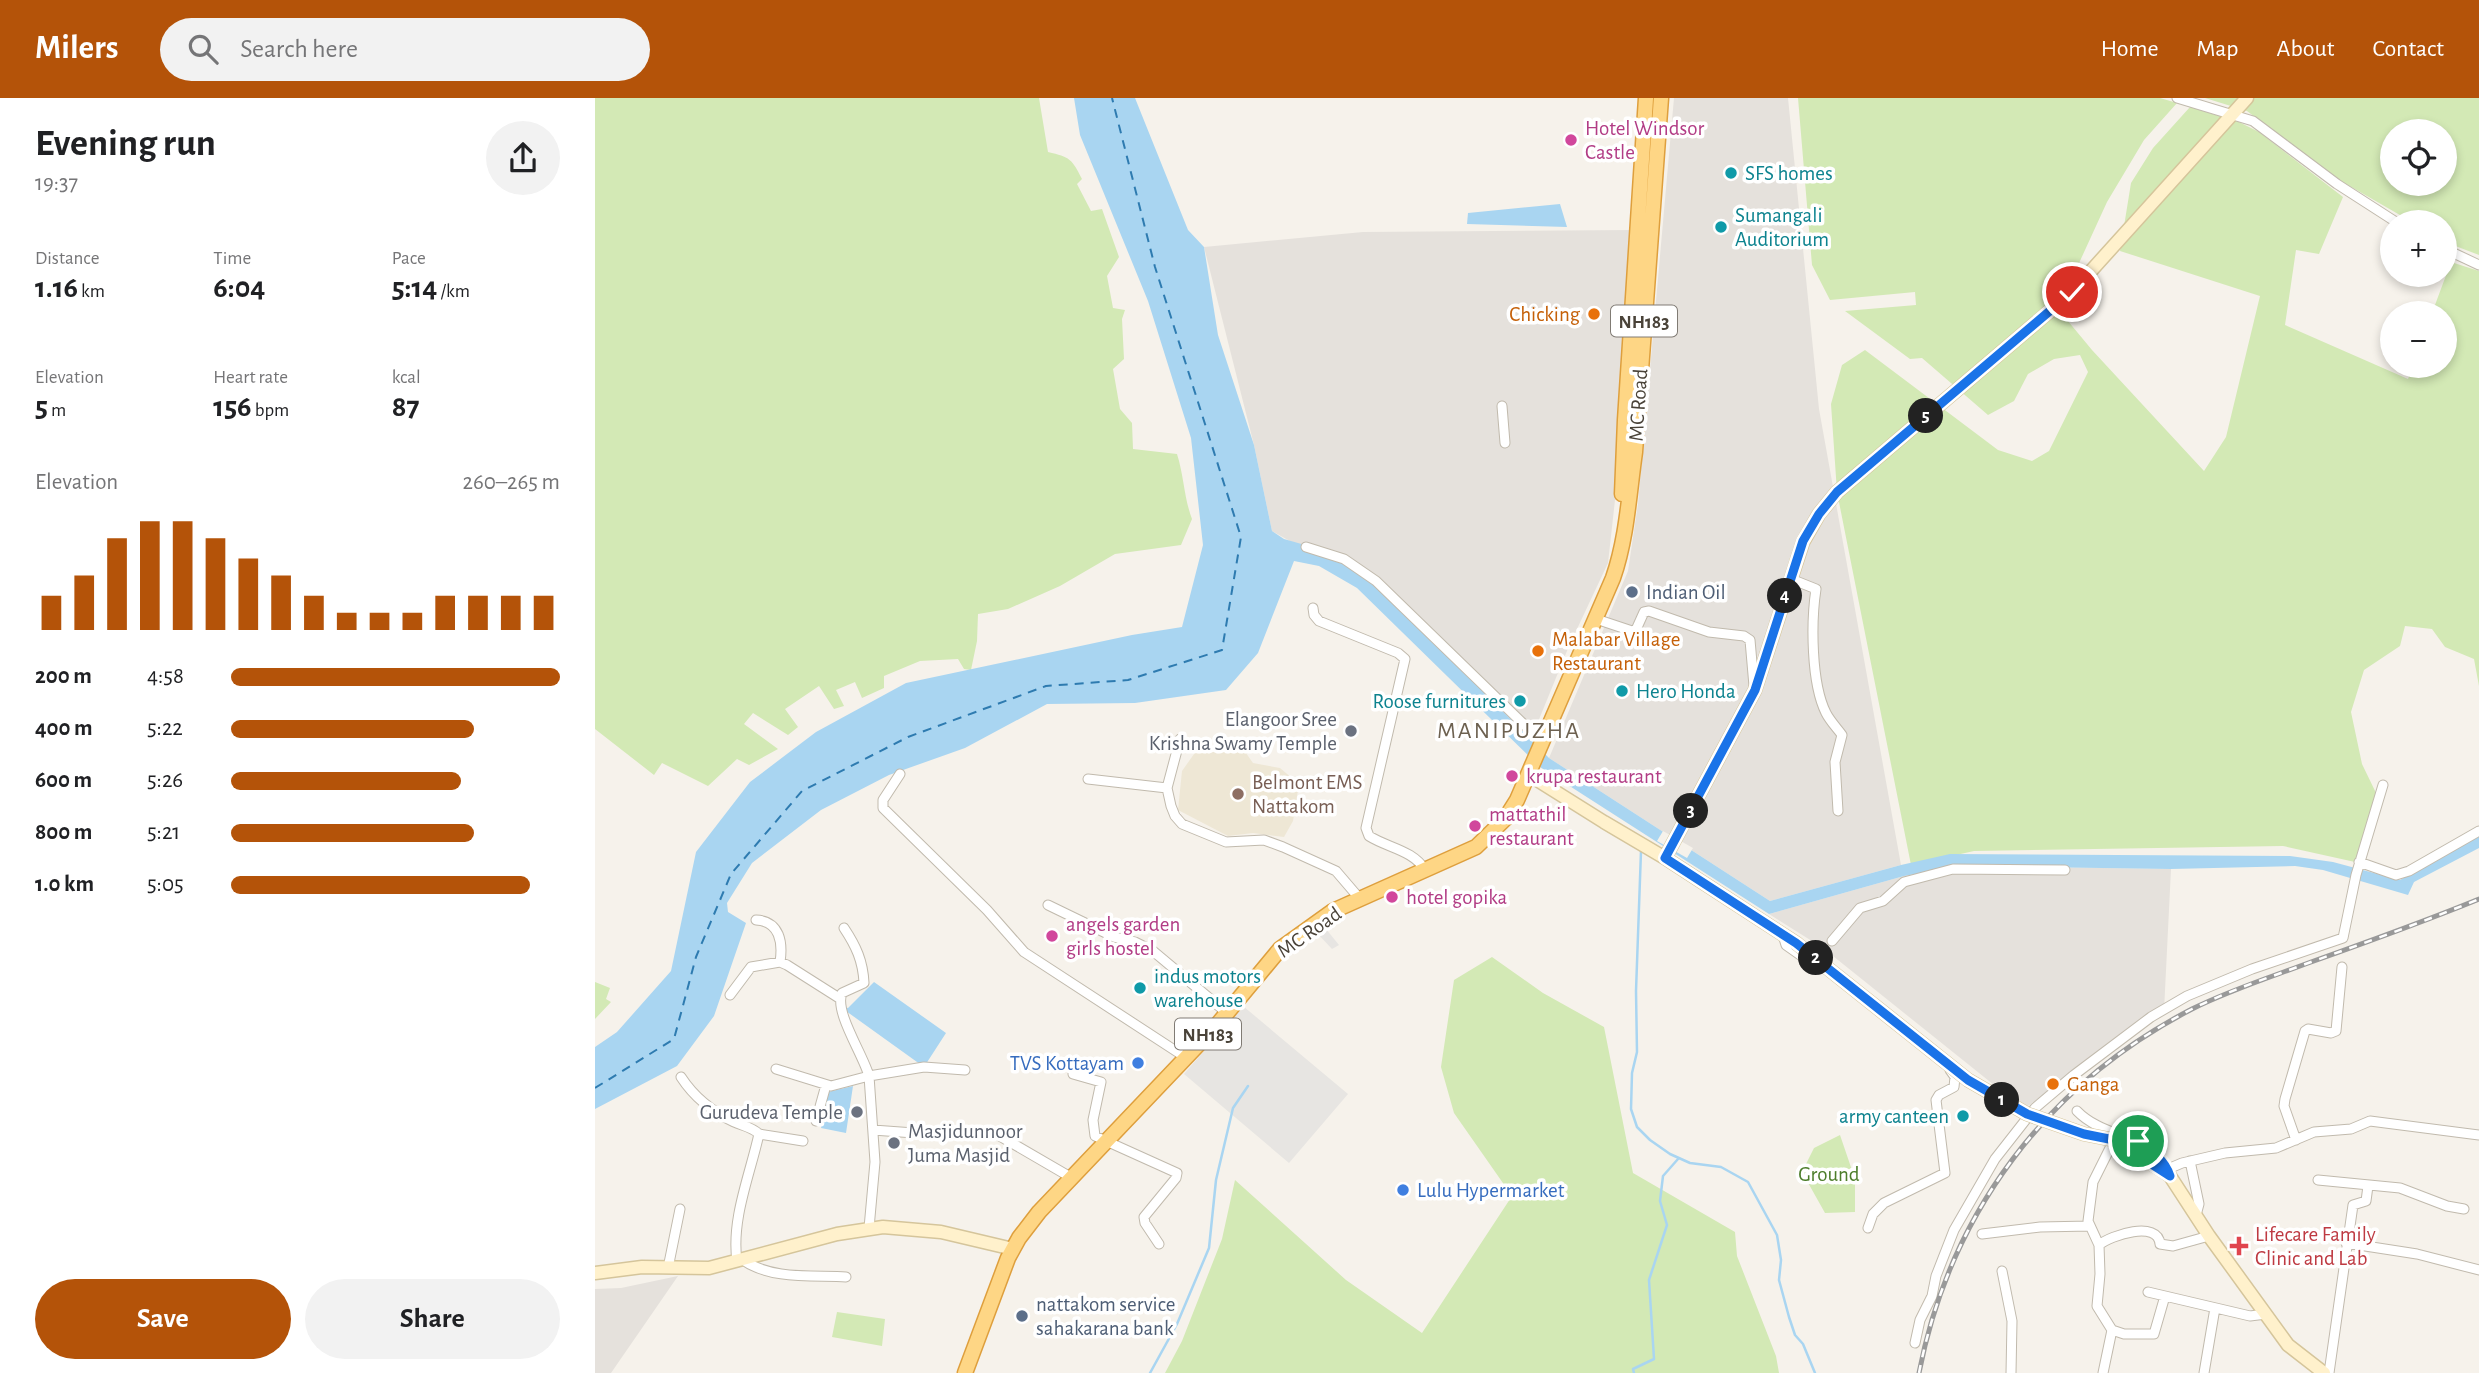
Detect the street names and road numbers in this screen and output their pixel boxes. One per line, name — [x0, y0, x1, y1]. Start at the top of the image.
road number: NH183 — [1611, 306, 1677, 336]
street label: MC Road — [1625, 368, 1652, 442]
street label: MC Road — [1273, 903, 1345, 962]
road number: NH183 — [1175, 1018, 1241, 1050]

